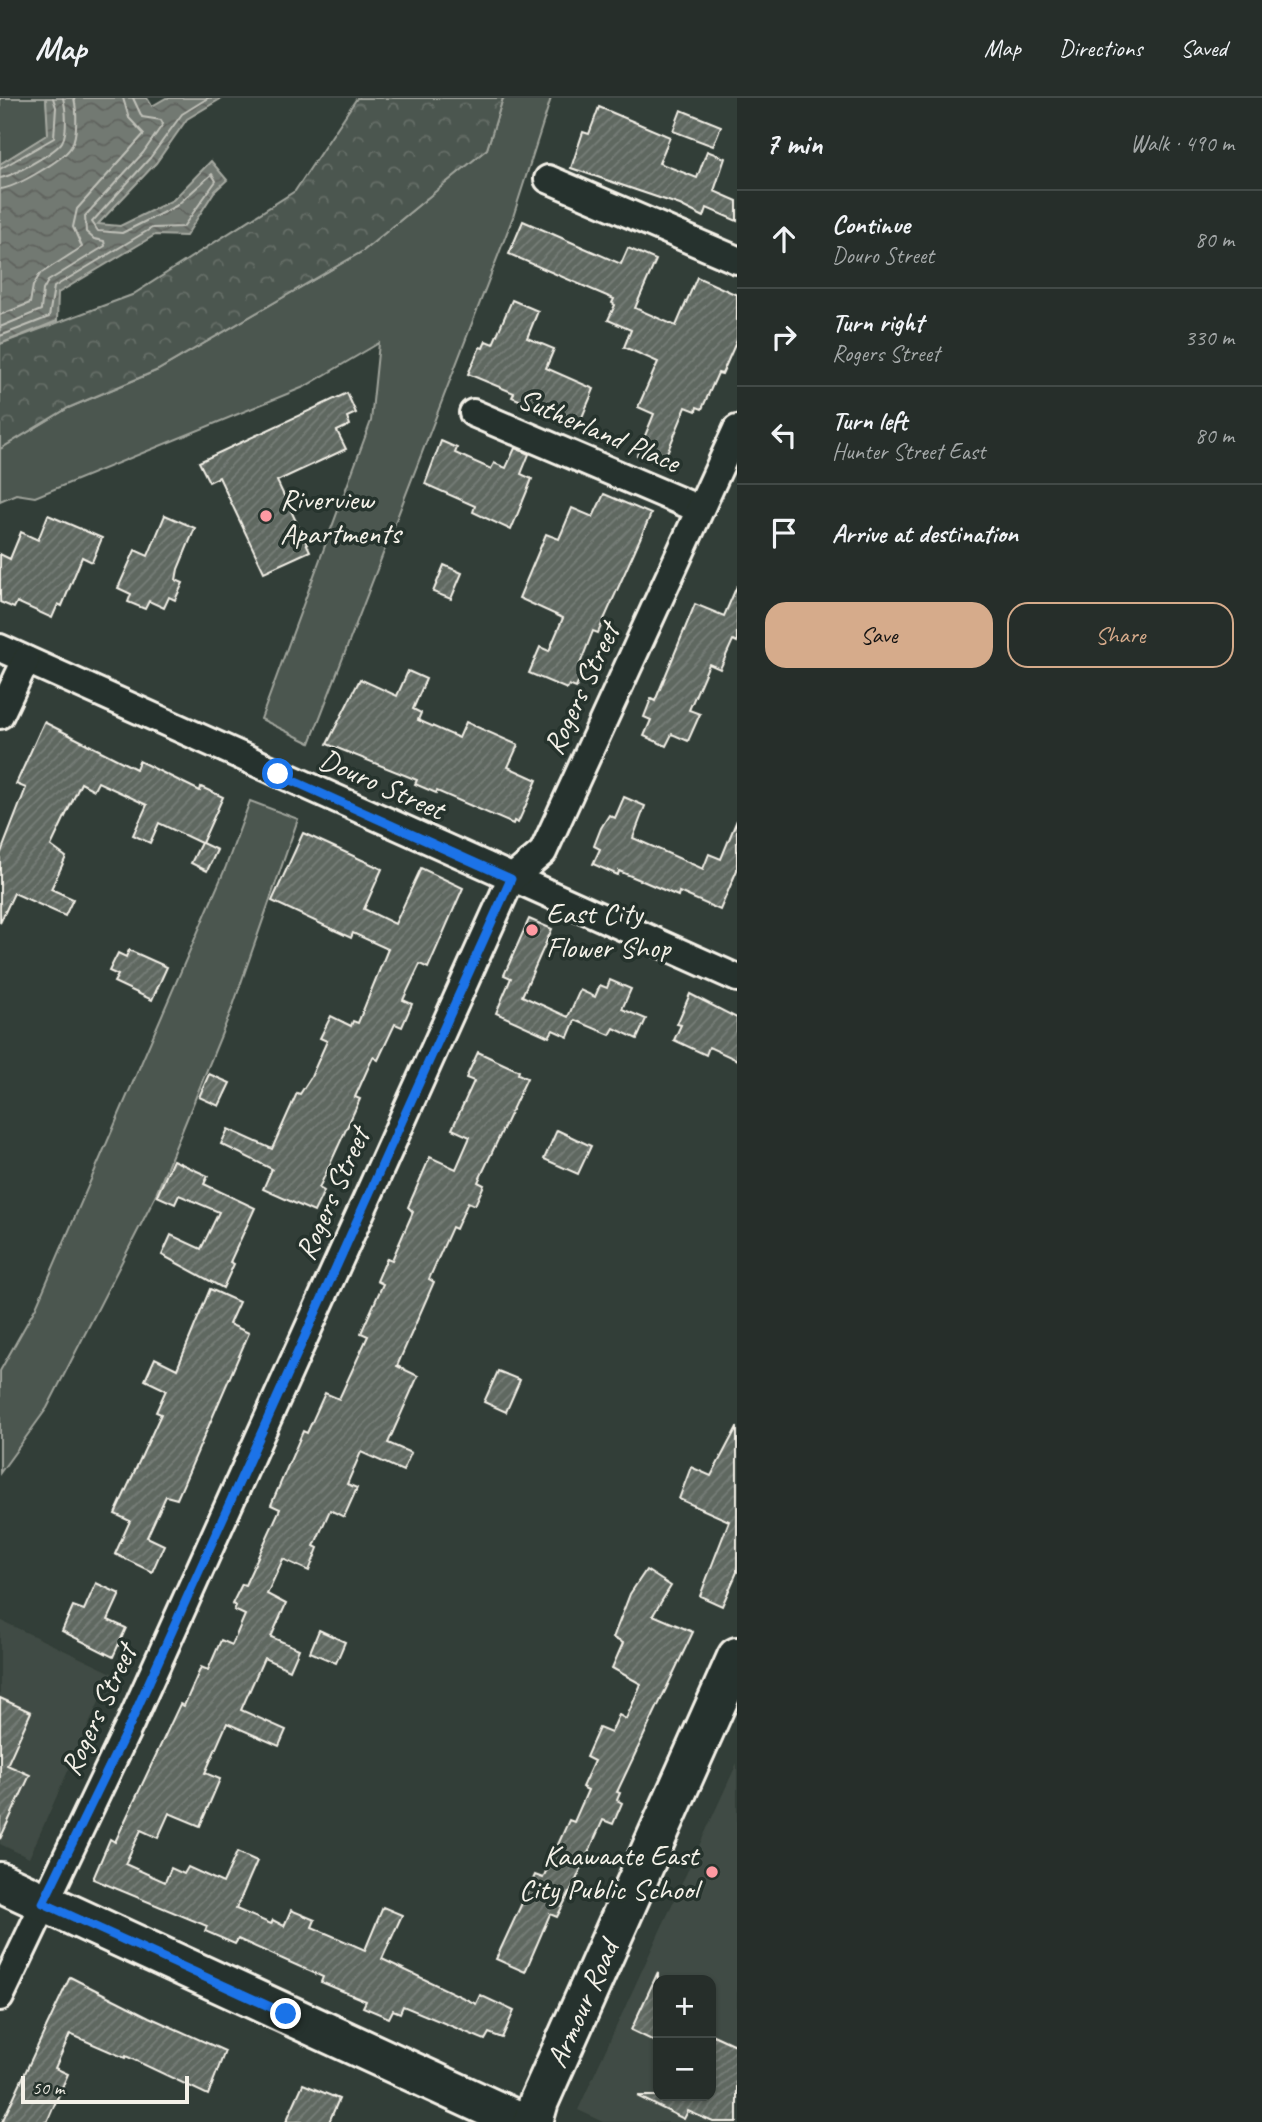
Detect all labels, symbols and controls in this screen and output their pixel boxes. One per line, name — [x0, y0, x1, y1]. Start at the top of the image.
text: Map — [35, 27, 86, 69]
text: Map — [984, 33, 1021, 63]
text: Directions — [1059, 33, 1142, 63]
text: Saved — [1180, 33, 1227, 63]
text: 7 min — [765, 125, 822, 163]
text: Walk · 490 m — [1130, 129, 1234, 158]
text: Continue — [832, 208, 910, 241]
icon: ahead — [765, 220, 803, 258]
text: 80 m — [1195, 225, 1234, 254]
text: Douro Street — [832, 241, 934, 270]
text: Turn right — [832, 306, 923, 339]
icon: right — [765, 318, 803, 356]
text: 330 m — [1185, 323, 1234, 352]
text: Rogers Street — [832, 339, 940, 368]
street label: Sutherland Place — [513, 379, 688, 482]
text: Turn left — [832, 404, 907, 437]
icon: left — [765, 416, 803, 454]
text: 80 m — [1195, 421, 1234, 450]
text: Hunter Street East — [832, 437, 985, 466]
place label: Riverview Apartments — [280, 480, 403, 552]
marker: Riverview Apartments — [258, 508, 274, 524]
icon: arrive — [765, 514, 803, 552]
text: Arrive at destination — [832, 517, 1018, 550]
button: Save — [765, 602, 993, 668]
button: Share — [1007, 602, 1234, 668]
street label: Rogers Street — [534, 614, 630, 761]
street label: Douro Street — [314, 740, 453, 830]
route start — [262, 758, 293, 789]
place label: East City Flower Shop — [546, 894, 672, 966]
marker: East City Flower Shop — [524, 922, 540, 938]
street label: Rogers Street — [286, 1118, 380, 1266]
street label: Rogers Street — [51, 1635, 147, 1782]
place label: Kaawaate East City Public School — [519, 1836, 703, 1908]
marker: Kaawaate East City Public School — [704, 1864, 720, 1880]
street label: Armour Road — [537, 1931, 629, 2073]
map controls — [653, 1975, 716, 2101]
button: + — [653, 1975, 716, 2038]
route end — [270, 1998, 301, 2029]
button: − — [653, 2038, 716, 2101]
scale bar — [21, 2073, 189, 2105]
text: 50 m — [32, 2076, 64, 2100]

